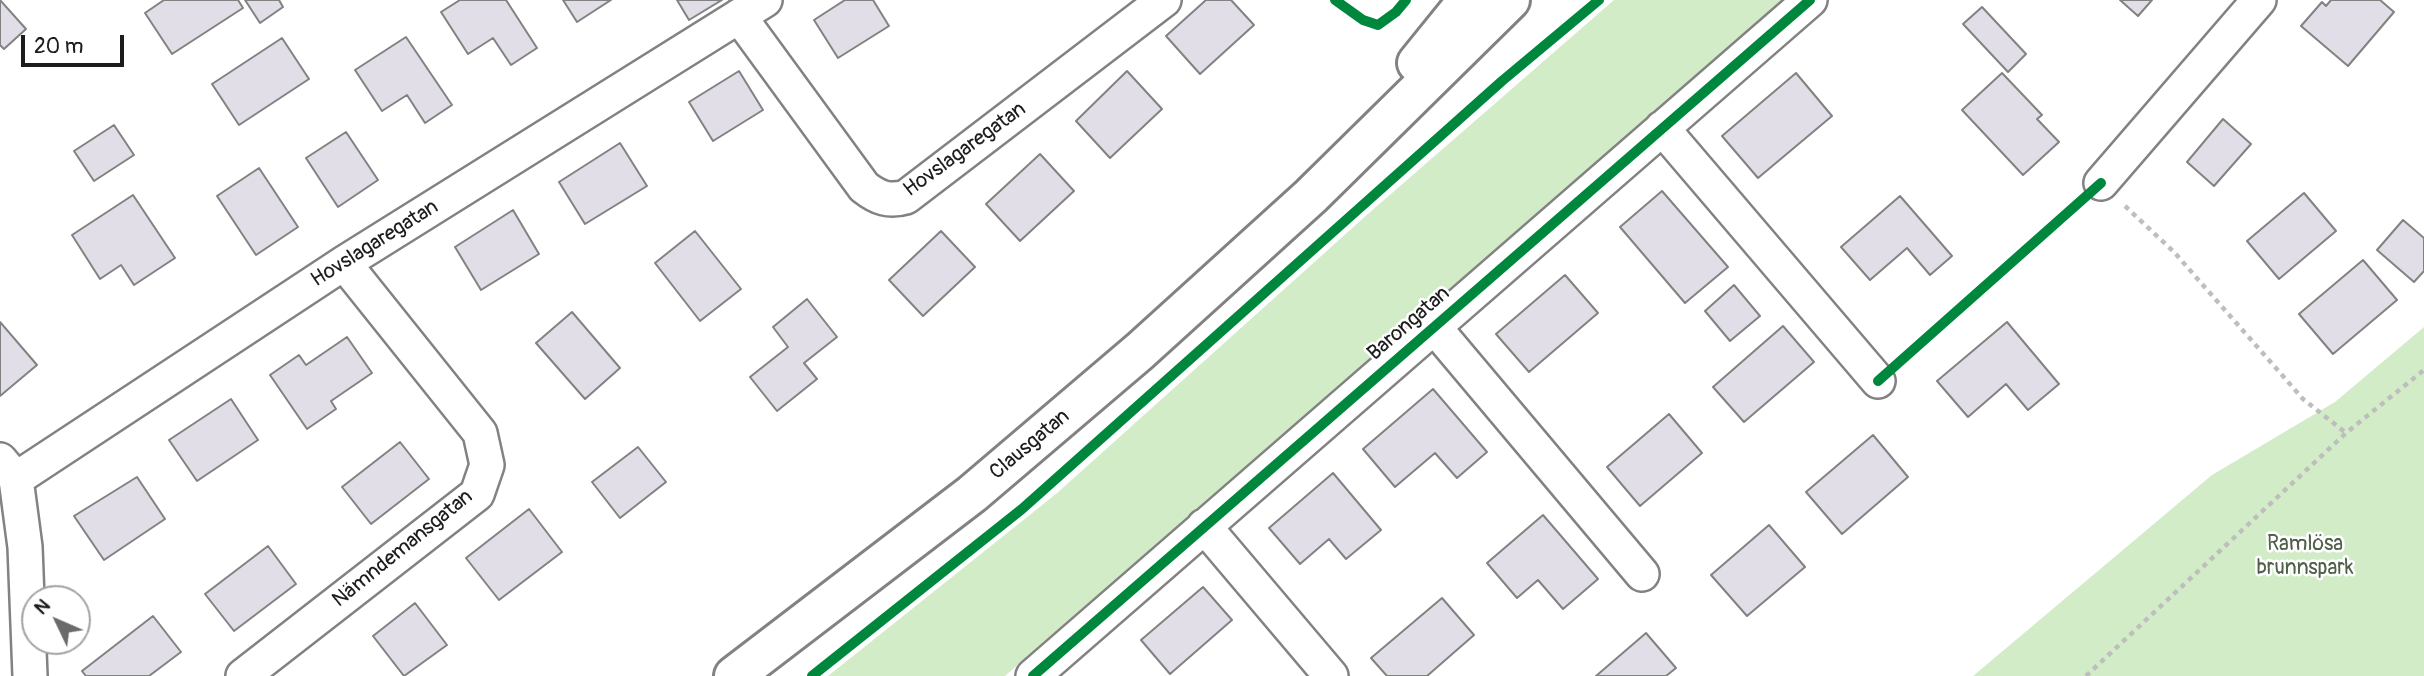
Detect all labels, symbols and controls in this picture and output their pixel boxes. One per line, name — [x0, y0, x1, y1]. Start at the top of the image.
scale bar — [24, 21, 128, 65]
text: 20 m — [34, 33, 83, 60]
street label: Hovslagaregatan — [899, 97, 1031, 203]
street label: Hovslagaregatan — [307, 195, 443, 293]
street label: Barongatan — [1363, 281, 1455, 367]
street label: Clausgatan — [985, 404, 1075, 486]
street label: Nämndemansgatan — [328, 485, 478, 613]
park label: Ramlösa brunnspark — [2256, 532, 2354, 582]
north arrow — [21, 585, 91, 655]
text: N — [29, 594, 55, 620]

